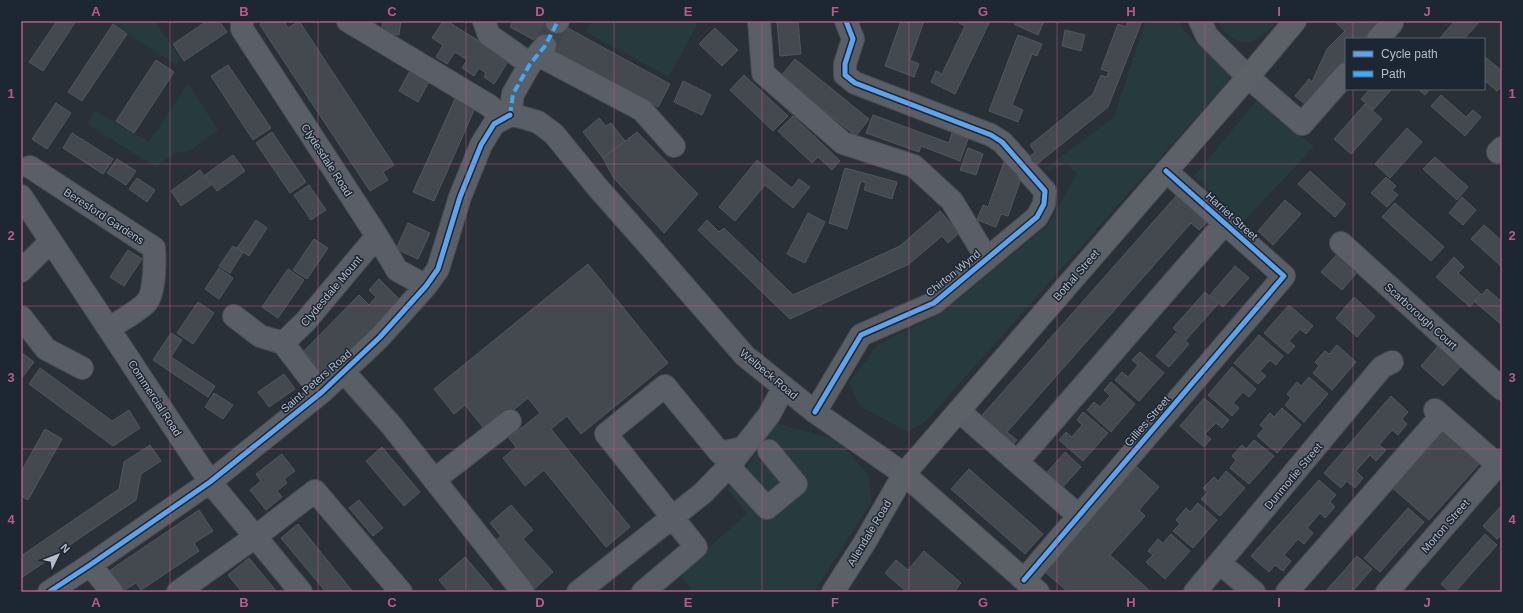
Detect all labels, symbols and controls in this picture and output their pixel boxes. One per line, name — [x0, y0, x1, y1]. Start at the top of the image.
text: A — [91, 4, 101, 19]
text: B — [239, 4, 249, 19]
text: C — [387, 4, 397, 19]
text: D — [535, 4, 545, 19]
text: E — [684, 4, 693, 19]
text: F — [831, 4, 839, 19]
text: G — [978, 4, 988, 19]
text: H — [1126, 4, 1136, 19]
text: I — [1277, 4, 1281, 19]
text: J — [1423, 4, 1431, 19]
legend — [1345, 38, 1485, 90]
text: Cycle path — [1381, 47, 1438, 61]
text: Path — [1381, 67, 1406, 81]
text: 1 — [7, 86, 15, 101]
text: 1 — [1508, 86, 1516, 101]
street label: Clydesdale Road — [299, 122, 355, 198]
street label: Beresford Gardens — [62, 186, 147, 247]
street label: Harriet Street — [1204, 190, 1260, 242]
text: 2 — [7, 228, 15, 243]
text: 2 — [1508, 228, 1516, 243]
street label: Chirton Wynd — [923, 247, 983, 299]
street label: Bothal Street — [1051, 247, 1101, 303]
street label: Clydesdale Mount — [298, 253, 364, 329]
street label: Scarborough Court — [1382, 280, 1460, 352]
street label: Welbeck Road — [738, 346, 800, 402]
street label: Saint Peters Road — [278, 347, 354, 415]
street label: Commercial Road — [126, 358, 184, 438]
text: 3 — [7, 370, 15, 385]
text: 3 — [1508, 370, 1516, 385]
street label: Gillies Street — [1122, 394, 1172, 448]
street label: Dunmorlie Street — [1262, 441, 1324, 511]
street label: Morton Street — [1419, 497, 1471, 555]
street label: Allendale Road — [845, 498, 893, 568]
text: 4 — [7, 512, 15, 527]
text: 4 — [1508, 512, 1516, 527]
north arrow — [38, 535, 78, 575]
text: N — [58, 541, 72, 555]
text: A — [91, 595, 101, 610]
text: B — [239, 595, 249, 610]
text: C — [387, 595, 397, 610]
text: D — [535, 595, 545, 610]
text: E — [684, 595, 693, 610]
text: F — [831, 595, 839, 610]
text: G — [978, 595, 988, 610]
text: H — [1126, 595, 1136, 610]
text: I — [1277, 595, 1281, 610]
text: J — [1423, 595, 1431, 610]

